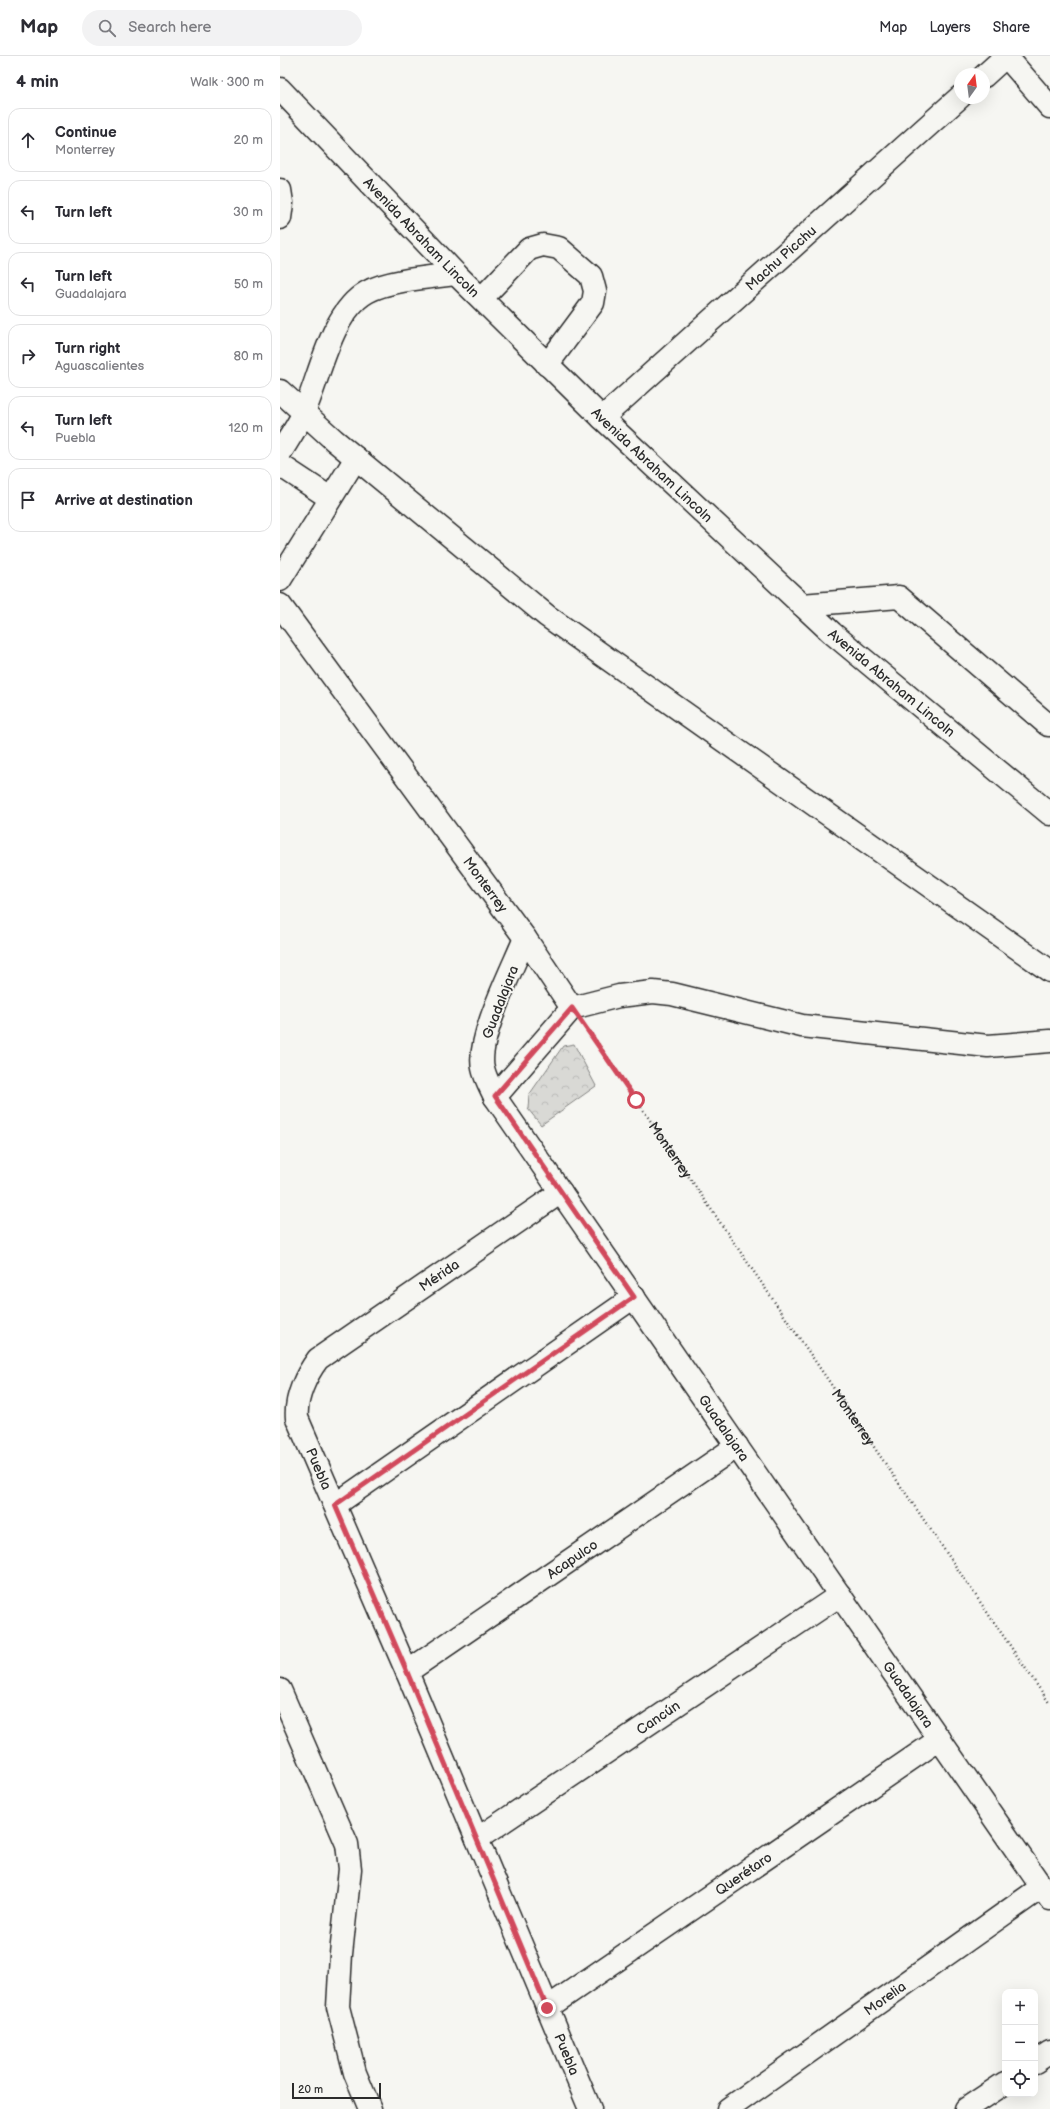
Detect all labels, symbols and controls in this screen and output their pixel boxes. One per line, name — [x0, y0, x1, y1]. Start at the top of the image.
search box — [82, 10, 362, 46]
text: Map — [20, 16, 58, 39]
icon: search — [96, 17, 118, 39]
text: Search here — [128, 18, 211, 37]
text: Map — [879, 19, 907, 36]
text: Layers — [929, 19, 971, 36]
text: Share — [993, 19, 1030, 36]
north arrow — [954, 68, 990, 104]
text: 4 min — [16, 72, 59, 92]
text: Walk · 300 m — [190, 74, 264, 90]
text: Continue — [55, 123, 117, 142]
icon: ahead — [17, 129, 39, 151]
text: 20 m — [233, 132, 263, 148]
text: Monterrey — [55, 142, 115, 158]
street label: Avenida Abraham Lincoln — [360, 174, 483, 301]
icon: left — [17, 201, 39, 223]
text: Turn left — [55, 203, 112, 222]
text: 30 m — [233, 204, 263, 220]
street label: Machu Picchu — [742, 222, 820, 294]
text: Turn left — [55, 267, 112, 286]
icon: left — [17, 273, 39, 295]
text: 50 m — [234, 276, 263, 292]
text: Guadalajara — [55, 286, 127, 302]
text: Turn right — [55, 339, 120, 358]
icon: right — [17, 345, 39, 367]
text: 80 m — [234, 348, 263, 364]
text: Aguascalientes — [55, 358, 144, 374]
street label: Avenida Abraham Lincoln — [588, 404, 716, 526]
text: Turn left — [55, 411, 112, 430]
icon: left — [17, 417, 39, 439]
text: 120 m — [228, 420, 263, 436]
text: Puebla — [55, 430, 96, 446]
icon: arrive — [17, 489, 39, 511]
text: Arrive at destination — [55, 491, 193, 510]
street label: Avenida Abraham Lincoln — [825, 625, 959, 741]
street label: Monterrey — [459, 854, 512, 916]
street label: Guadalajara — [479, 963, 522, 1041]
route start — [627, 1091, 645, 1109]
street label: Monterrey — [645, 1119, 696, 1182]
street label: Mérida — [416, 1256, 463, 1295]
street label: Monterrey — [828, 1386, 879, 1449]
street label: Guadalajara — [695, 1392, 753, 1465]
street label: Puebla — [302, 1445, 335, 1492]
street label: Acapulco — [544, 1536, 601, 1583]
street label: Guadalajara — [879, 1658, 937, 1731]
street label: Cancún — [633, 1697, 683, 1738]
street label: Querétaro — [712, 1849, 775, 1899]
street label: Morelia — [861, 1978, 909, 2019]
map controls — [1002, 1989, 1038, 2097]
button: + — [1002, 1989, 1038, 2025]
route end — [538, 1999, 556, 2017]
button: − — [1002, 2025, 1038, 2061]
street label: Puebla — [550, 2031, 583, 2078]
button: locate — [1002, 2061, 1038, 2097]
scale bar — [292, 2081, 381, 2100]
text: 20 m — [298, 2083, 323, 2096]

